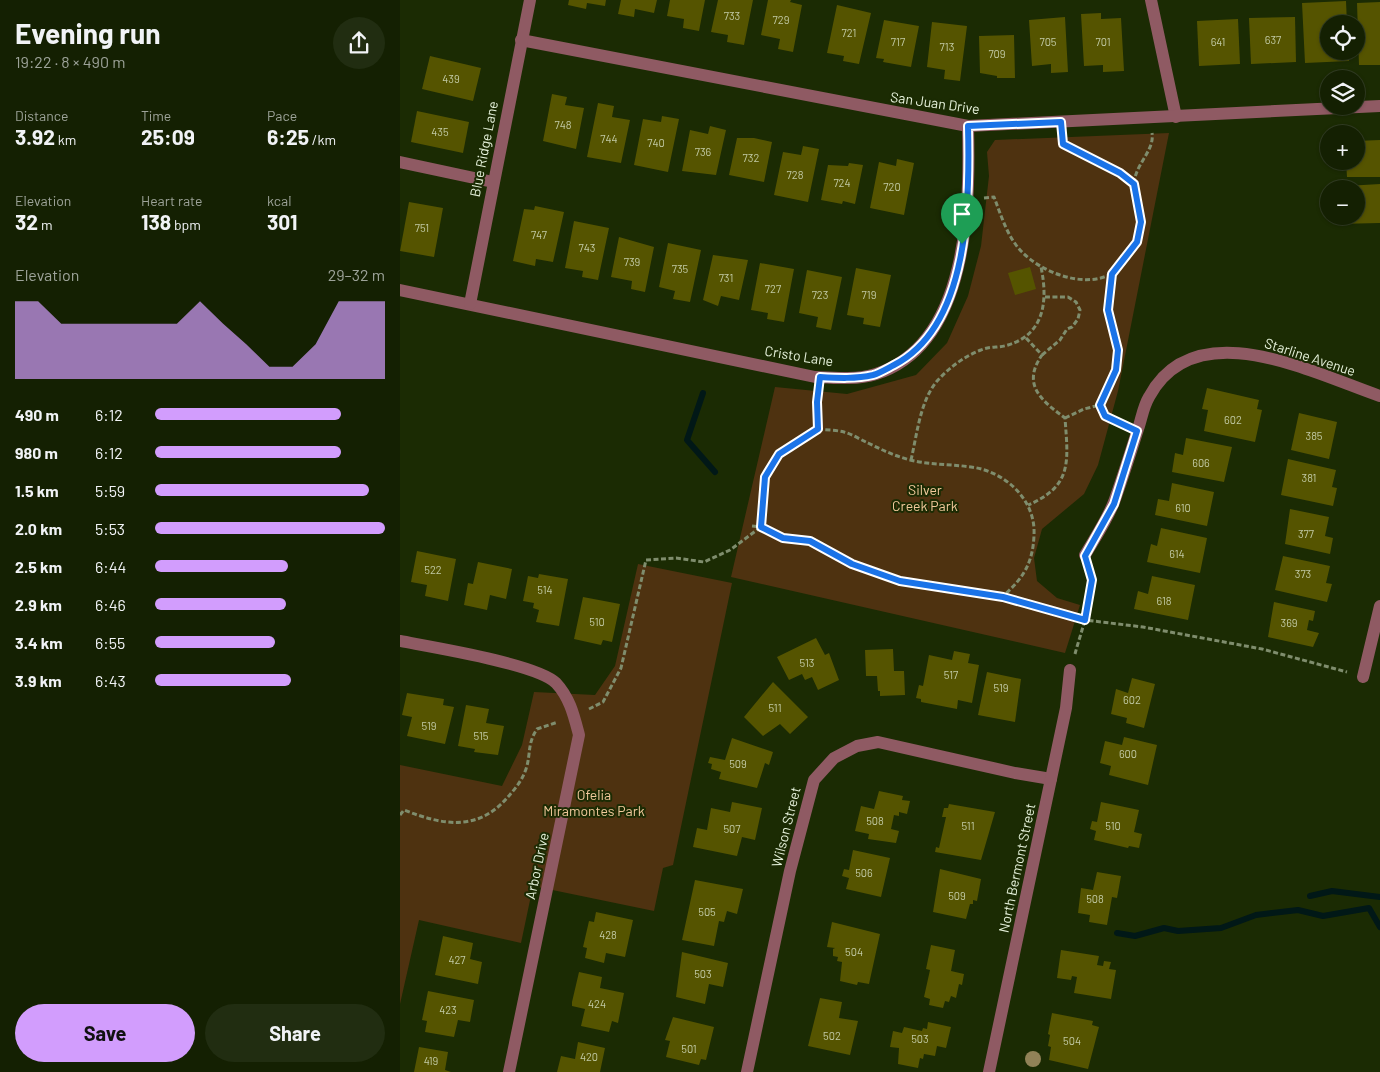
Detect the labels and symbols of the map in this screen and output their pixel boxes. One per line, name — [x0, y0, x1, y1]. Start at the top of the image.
house number: 733 — [724, 9, 740, 22]
house number: 729 — [773, 13, 790, 26]
house number: 721 — [842, 26, 856, 39]
house number: 637 — [1265, 33, 1281, 46]
house number: 717 — [891, 35, 905, 48]
house number: 705 — [1039, 35, 1057, 48]
house number: 701 — [1096, 35, 1110, 48]
house number: 641 — [1211, 35, 1225, 48]
house number: 713 — [940, 40, 954, 53]
house number: 709 — [988, 47, 1006, 60]
house number: 439 — [442, 72, 460, 85]
street label: San Juan Drive — [889, 88, 981, 117]
street label: Blue Ridge Lane — [466, 100, 501, 198]
house number: 748 — [555, 118, 572, 131]
house number: 435 — [431, 125, 449, 138]
house number: 744 — [600, 132, 618, 145]
house number: 740 — [647, 136, 665, 149]
house number: 736 — [695, 145, 712, 158]
house number: 732 — [743, 151, 759, 164]
house number: 728 — [787, 168, 804, 181]
house number: 724 — [833, 176, 851, 189]
house number: 720 — [883, 180, 901, 193]
pin — [941, 193, 983, 244]
house number: 751 — [415, 221, 429, 234]
house number: 747 — [531, 228, 547, 241]
house number: 743 — [579, 241, 595, 254]
house number: 739 — [624, 255, 641, 268]
house number: 735 — [672, 262, 689, 275]
house number: 731 — [719, 271, 733, 284]
house number: 727 — [765, 282, 781, 295]
house number: 723 — [812, 288, 828, 301]
house number: 719 — [862, 288, 877, 301]
street label: Starline Avenue — [1263, 334, 1358, 379]
street label: Cristo Lane — [764, 342, 835, 369]
house number: 602 — [1224, 413, 1242, 426]
house number: 385 — [1305, 429, 1323, 442]
house number: 606 — [1192, 456, 1210, 469]
house number: 381 — [1302, 471, 1316, 484]
park label: Silver Creek Park — [892, 481, 958, 514]
house number: 610 — [1175, 501, 1191, 514]
house number: 377 — [1298, 527, 1314, 540]
house number: 614 — [1169, 547, 1185, 560]
house number: 522 — [424, 563, 442, 576]
house number: 373 — [1295, 567, 1311, 580]
house number: 514 — [537, 583, 553, 596]
house number: 618 — [1156, 594, 1172, 607]
house number: 510 — [589, 615, 605, 628]
house number: 369 — [1280, 616, 1298, 629]
house number: 513 — [800, 656, 814, 669]
house number: 517 — [944, 668, 958, 681]
house number: 519 — [994, 681, 1009, 694]
house number: 602 — [1123, 693, 1141, 706]
house number: 511 — [768, 701, 782, 714]
house number: 519 — [422, 719, 437, 732]
house number: 515 — [474, 729, 489, 742]
house number: 600 — [1119, 747, 1137, 760]
house number: 509 — [729, 757, 747, 770]
street label: Wilson Street — [767, 785, 804, 869]
park label: Ofelia Miramontes Park — [543, 786, 645, 819]
street label: North Bermont Street — [994, 802, 1039, 934]
house number: 508 — [866, 814, 884, 827]
house number: 511 — [961, 819, 975, 832]
house number: 510 — [1105, 819, 1121, 832]
house number: 507 — [723, 822, 741, 835]
street label: Arbor Drive — [521, 831, 552, 901]
house number: 506 — [855, 866, 873, 879]
house number: 509 — [948, 889, 966, 902]
house number: 508 — [1086, 892, 1104, 905]
house number: 505 — [698, 905, 716, 918]
house number: 428 — [599, 928, 617, 941]
house number: 504 — [845, 945, 863, 958]
house number: 427 — [448, 953, 466, 966]
house number: 503 — [694, 967, 712, 980]
house number: 424 — [588, 997, 606, 1010]
house number: 423 — [439, 1003, 457, 1016]
house number: 502 — [823, 1029, 841, 1042]
house number: 503 — [911, 1032, 929, 1045]
house number: 504 — [1063, 1034, 1081, 1047]
house number: 501 — [681, 1042, 697, 1055]
house number: 420 — [580, 1050, 598, 1063]
house number: 419 — [424, 1054, 439, 1067]

